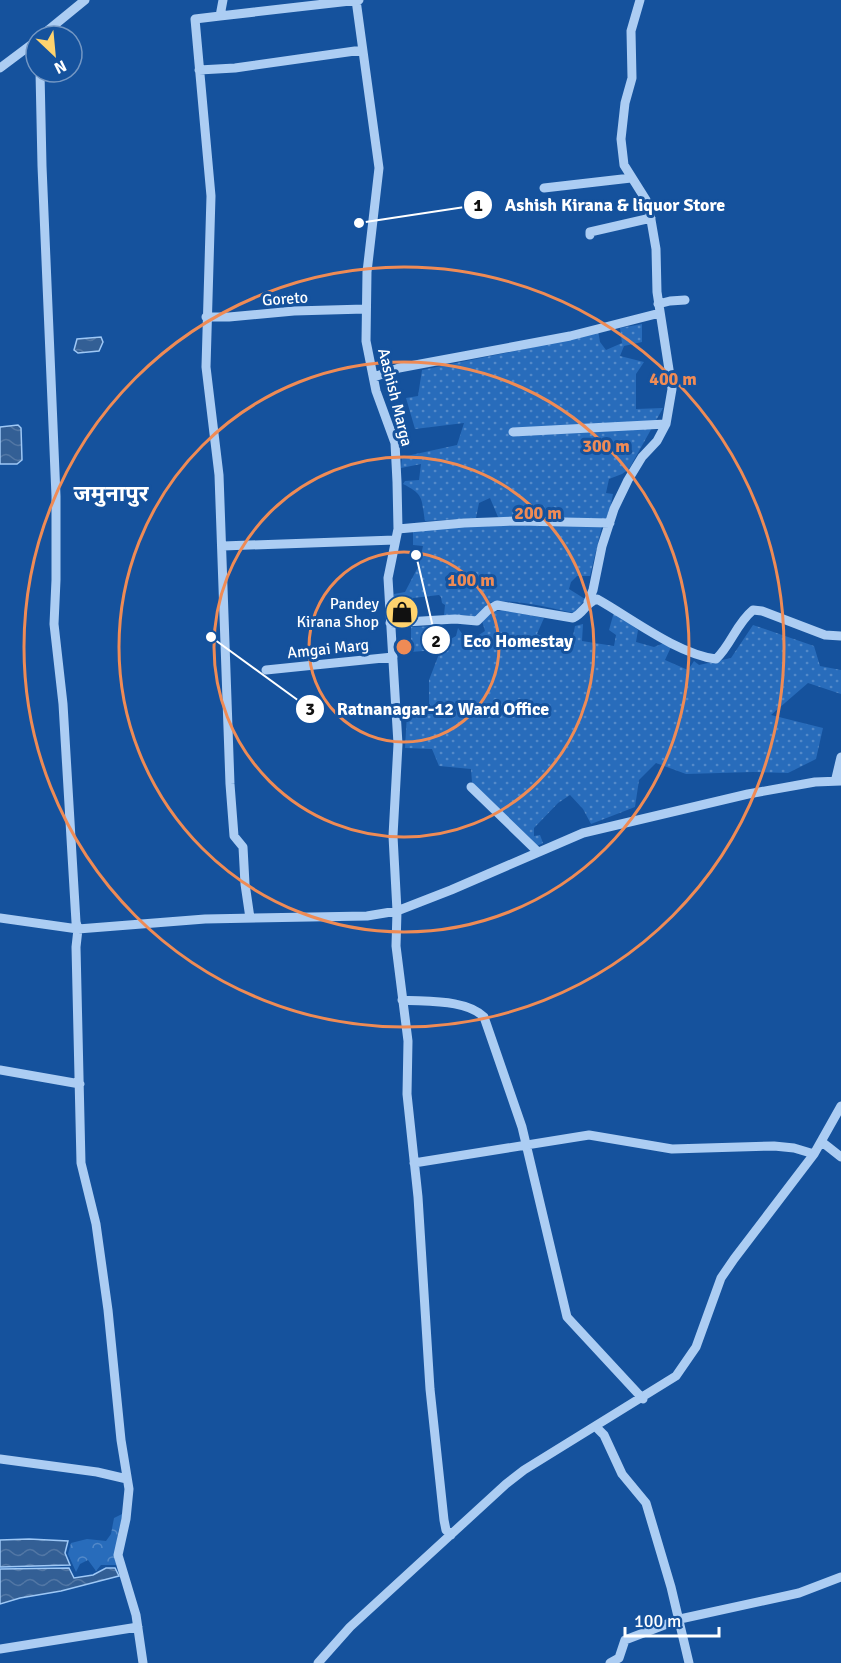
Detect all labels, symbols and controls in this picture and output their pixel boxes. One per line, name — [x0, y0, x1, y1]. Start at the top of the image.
north arrow — [24, 24, 84, 84]
text: N — [51, 55, 70, 78]
callout: Ashish Kirana & liquor Store — [463, 187, 737, 223]
text: 1 — [473, 194, 483, 216]
text: Ashish Kirana & liquor Store — [505, 194, 725, 216]
street label: Goreto — [261, 287, 309, 311]
street label: Aashish Marga — [373, 346, 417, 448]
text: 400 m — [649, 368, 697, 390]
text: 300 m — [582, 435, 630, 457]
district label: जमुनापुर — [74, 480, 150, 507]
text: 200 m — [514, 502, 562, 524]
text: 100 m — [447, 569, 495, 591]
place label: Pandey Kirana Shop — [296, 594, 380, 632]
shop icon: Pandey Kirana Shop — [384, 594, 420, 630]
callout: Eco Homestay — [421, 622, 585, 658]
text: 2 — [431, 630, 441, 652]
text: Eco Homestay — [463, 630, 573, 652]
street label: Amgai Marg — [286, 635, 370, 663]
centre of rings — [394, 637, 414, 657]
callout: Ratnanagar-12 Ward Office — [295, 691, 562, 727]
text: 3 — [305, 698, 315, 720]
text: Ratnanagar-12 Ward Office — [337, 698, 549, 720]
scale bar — [625, 1600, 720, 1638]
text: 100 m — [634, 1610, 681, 1632]

